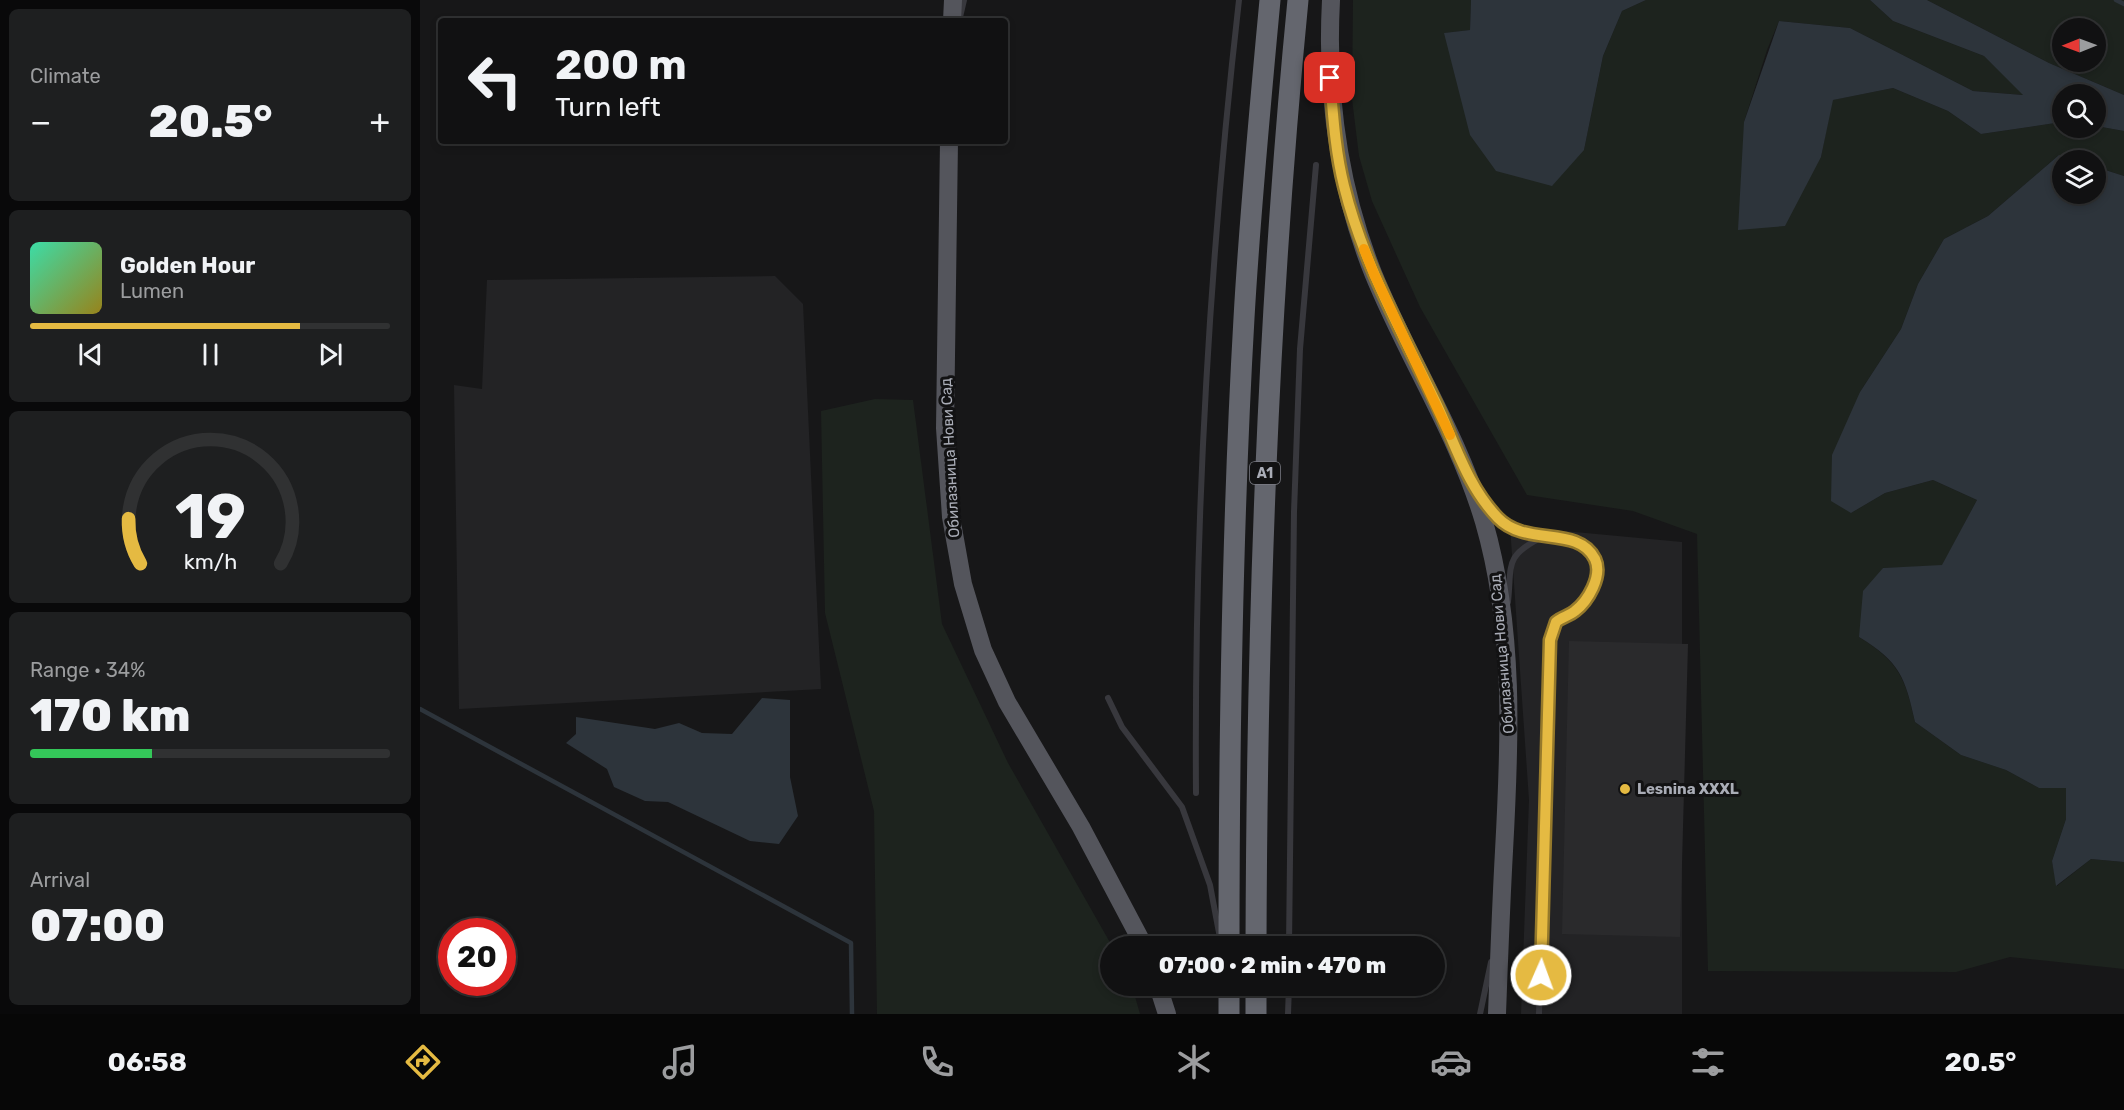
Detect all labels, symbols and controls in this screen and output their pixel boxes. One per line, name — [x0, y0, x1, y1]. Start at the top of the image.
north arrow — [2052, 18, 2106, 72]
map controls — [2052, 18, 2106, 204]
text: 200 m — [555, 40, 687, 90]
icon: left — [456, 42, 534, 120]
pin — [1304, 52, 1355, 103]
icon: arrive — [1313, 61, 1346, 94]
text: Climate — [30, 64, 101, 88]
button: search — [2052, 84, 2106, 138]
text: Turn left — [555, 91, 660, 123]
text: 20.5° — [148, 95, 273, 148]
text: − — [30, 102, 51, 141]
text: + — [369, 102, 390, 141]
button: layers — [2052, 150, 2106, 204]
text: Golden Hour — [120, 252, 255, 279]
text: Lumen — [120, 279, 184, 303]
icon: previous — [74, 338, 107, 371]
icon: pause — [194, 338, 227, 371]
icon: next — [314, 338, 347, 371]
street label: Обилазница Нови Сад — [937, 378, 963, 538]
road number: A1 — [1250, 462, 1280, 484]
text: 19 — [174, 480, 246, 554]
text: km/h — [183, 549, 237, 574]
street label: Обилазница Нови Сад — [1486, 574, 1518, 734]
text: Range · 34% — [30, 658, 145, 682]
text: 170 km — [30, 689, 190, 742]
place label: Lesnina XXXL — [1637, 780, 1739, 798]
marker: Lesnina XXXL — [1618, 782, 1632, 796]
text: Arrival — [30, 868, 90, 892]
text: 07:00 — [30, 899, 165, 952]
speed limit sign: 20 — [438, 918, 516, 996]
position arrow — [1509, 943, 1573, 1007]
text: 07:00 · 2 min · 470 m — [1159, 952, 1386, 979]
icon: directions — [402, 1041, 444, 1083]
icon: music — [659, 1041, 701, 1083]
icon: phone — [916, 1041, 958, 1083]
icon: climate — [1173, 1041, 1215, 1083]
icon: car — [1430, 1041, 1472, 1083]
icon: filters — [1687, 1041, 1729, 1083]
text: 06:58 — [108, 1046, 187, 1078]
text: 20.5° — [1945, 1046, 2016, 1078]

